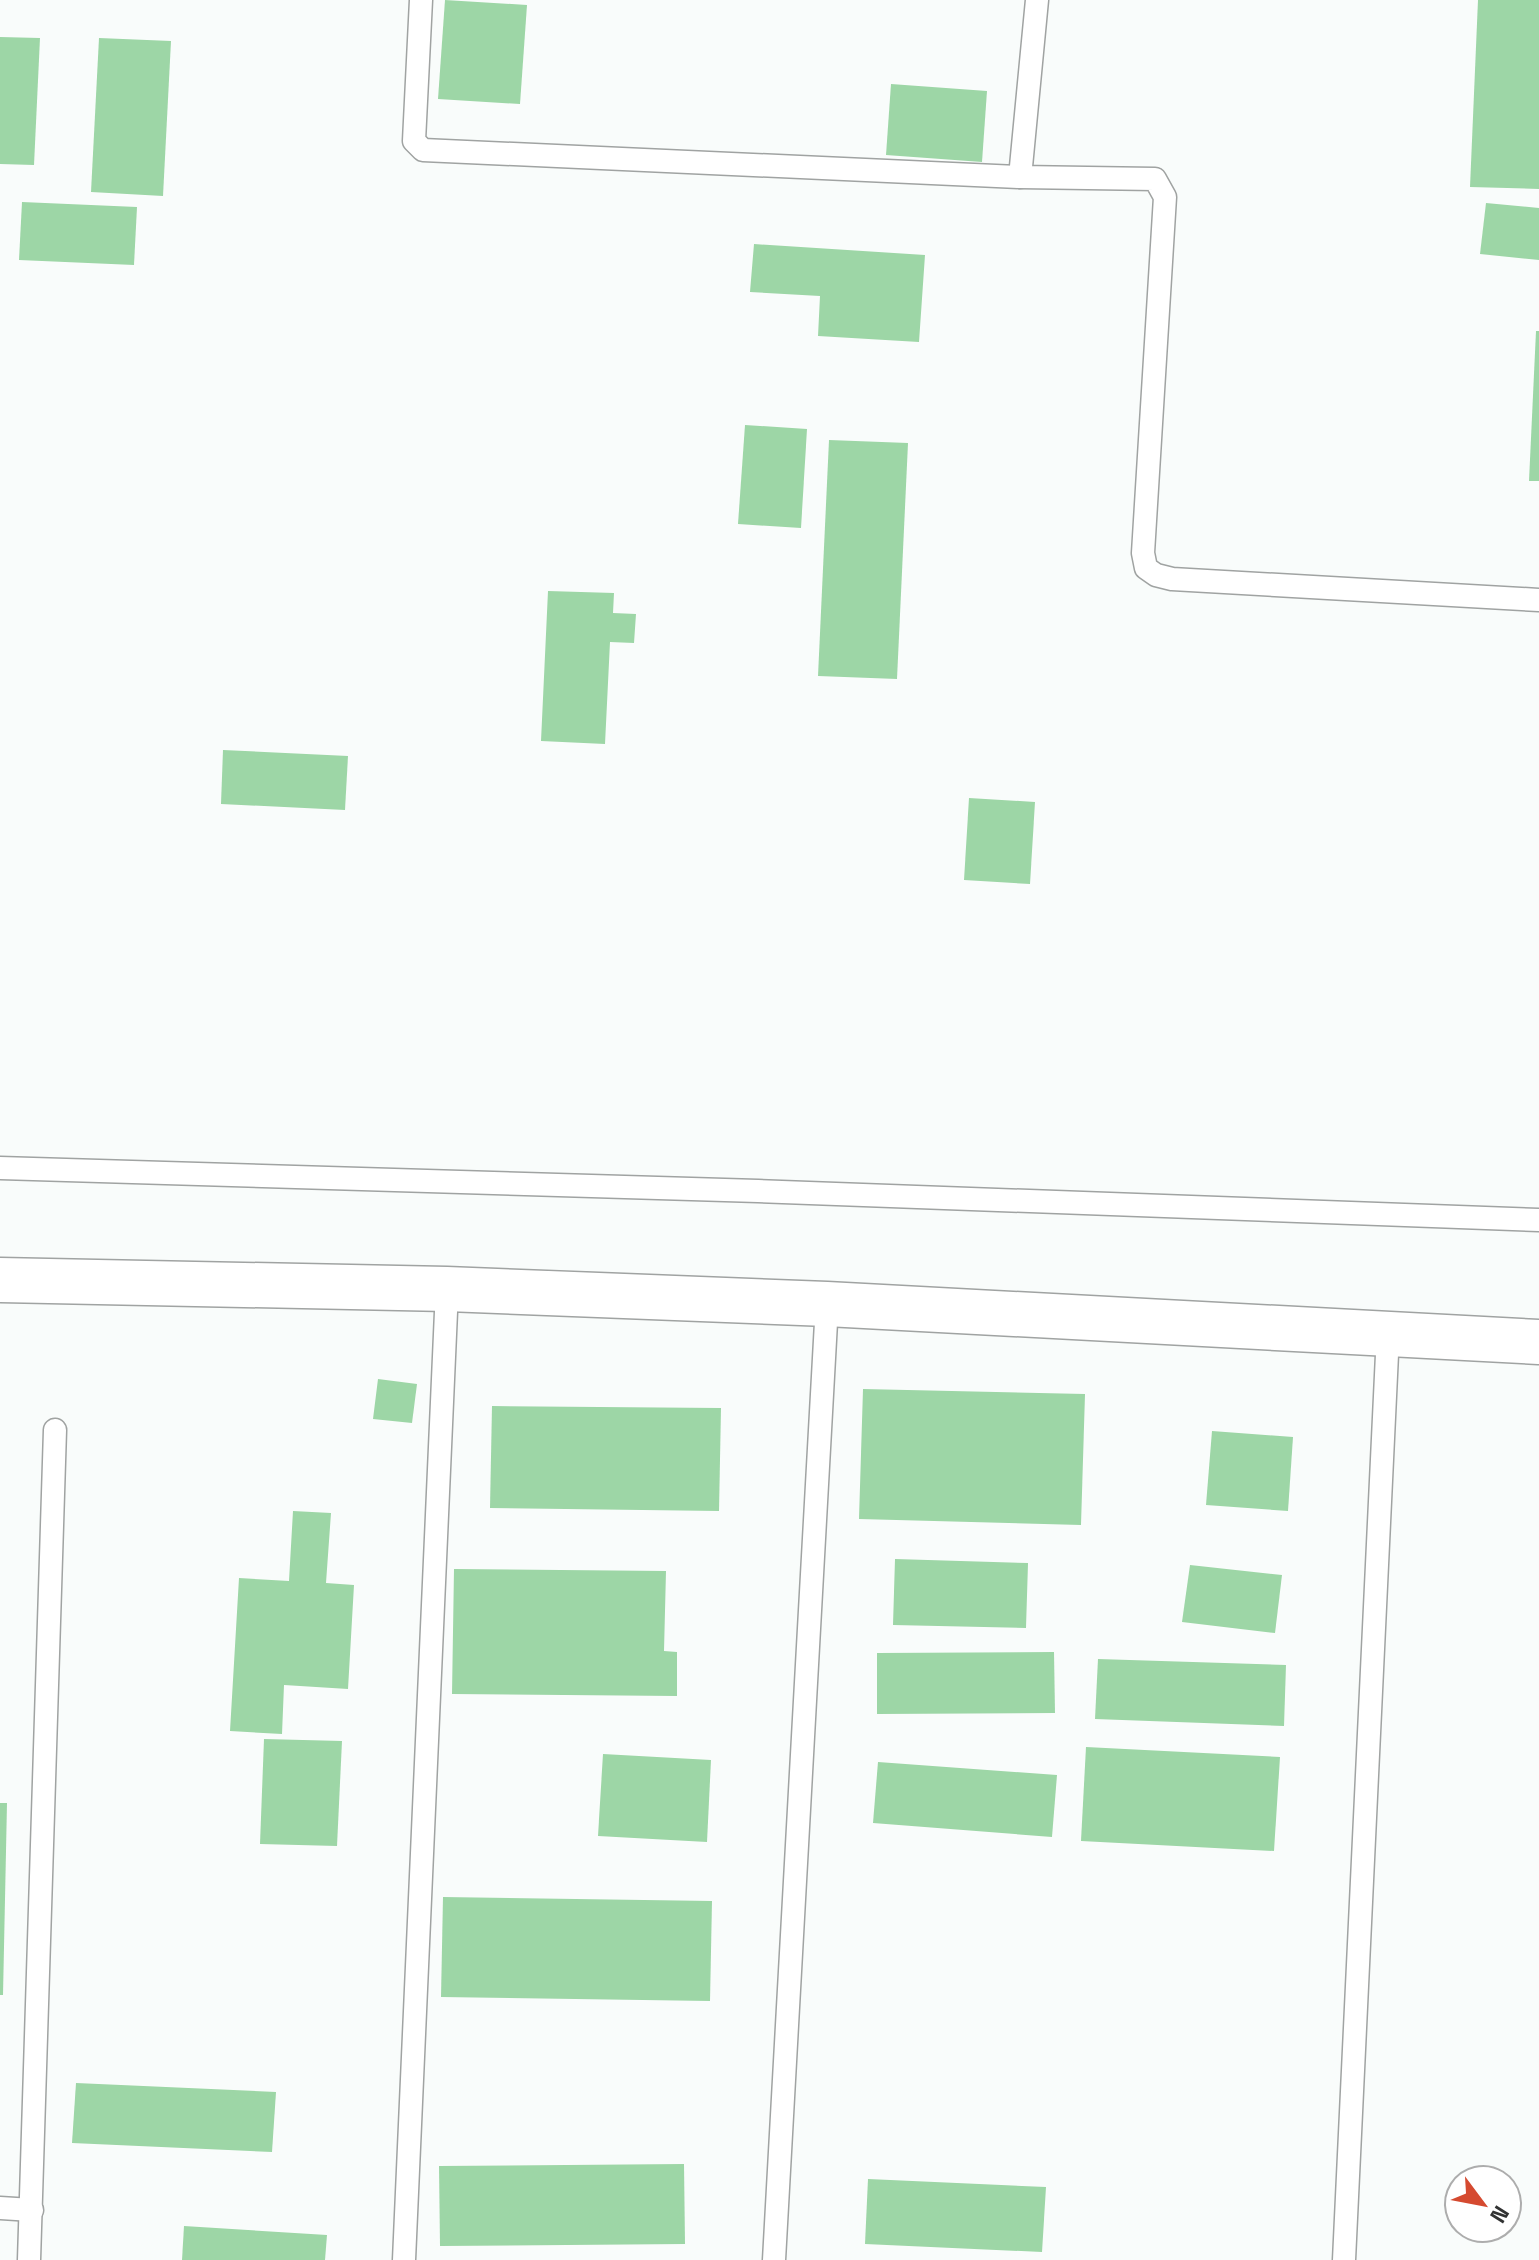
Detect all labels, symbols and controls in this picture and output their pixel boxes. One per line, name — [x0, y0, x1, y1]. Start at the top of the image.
north arrow — [1443, 2164, 1523, 2244]
text: N — [1484, 2201, 1516, 2228]

